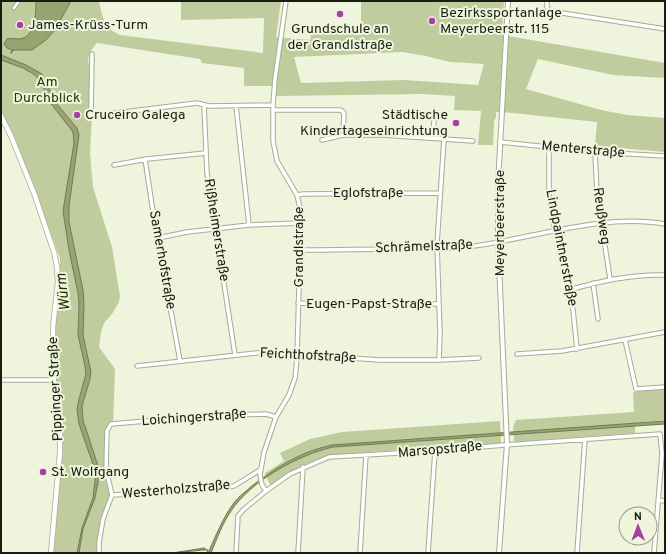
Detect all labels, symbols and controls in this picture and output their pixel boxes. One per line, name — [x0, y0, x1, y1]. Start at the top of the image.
place label: Bezirkssportanlage Meyerbeerstr. 115 — [440, 5, 562, 38]
marker: Grundschule an der Grandlstraße — [335, 9, 345, 19]
marker: Bezirkssportanlage Meyerbeerstr. 115 — [427, 16, 437, 26]
place label: James-Krüss-Turm — [28, 17, 148, 34]
marker: James-Krüss-Turm — [15, 20, 25, 30]
place label: Grundschule an der Grandlstraße — [287, 21, 393, 54]
park label: Am Durchblick — [13, 74, 81, 107]
place label: Cruceiro Galega — [85, 107, 185, 124]
place label: Städtische Kindertageseinrichtung — [300, 107, 448, 140]
marker: Cruceiro Galega — [72, 110, 82, 120]
marker: Städtische Kindertageseinrichtung — [451, 118, 461, 128]
street label: Menterstraße — [541, 138, 625, 162]
street label: Meyerbeerstraße — [492, 170, 509, 276]
street label: Rißheimerstraße — [199, 177, 233, 283]
street label: Eglofstraße — [333, 185, 403, 202]
street label: Reußweg — [589, 186, 613, 246]
street label: Lindpaintnerstraße — [541, 188, 581, 308]
street label: Grandlstraße — [291, 207, 308, 287]
street label: Samerhofstraße — [145, 209, 179, 311]
street label: Schrämelstraße — [375, 237, 473, 257]
water label: Würm — [52, 271, 76, 312]
street label: Eugen-Papst-Straße — [306, 296, 432, 313]
street label: Pippinger Straße — [45, 336, 67, 442]
street label: Feichthofstraße — [259, 345, 357, 367]
street label: Loichingerstraße — [141, 406, 247, 430]
street label: Marsopstraße — [397, 438, 483, 462]
place label: St. Wolfgang — [51, 464, 129, 481]
marker: St. Wolfgang — [38, 467, 48, 477]
street label: Westerholzstraße — [121, 477, 231, 503]
north arrow — [618, 506, 658, 546]
text: N — [634, 510, 642, 524]

